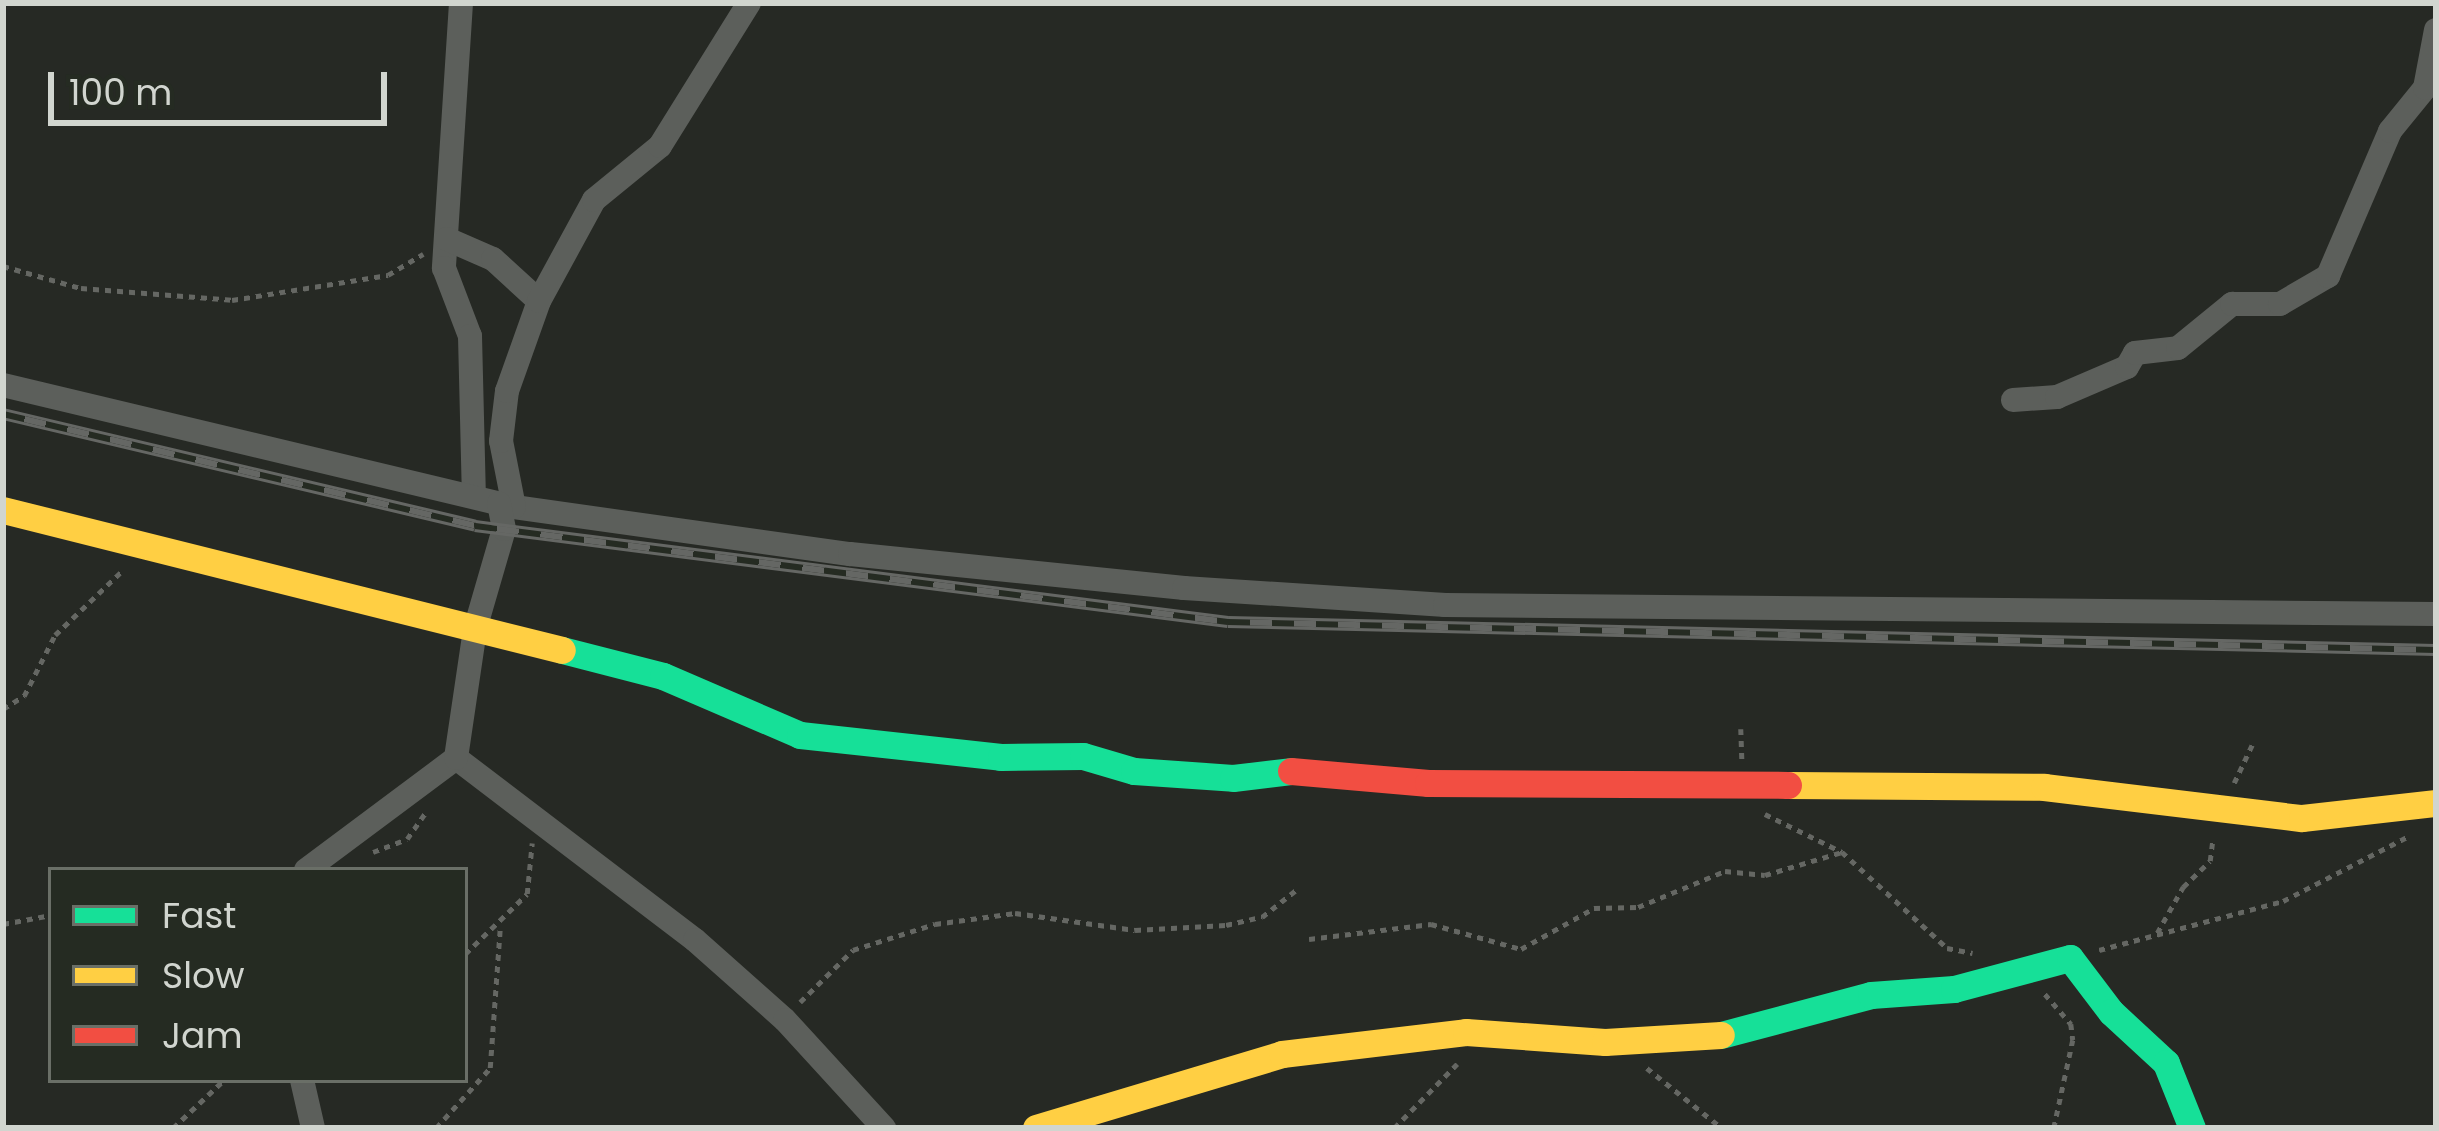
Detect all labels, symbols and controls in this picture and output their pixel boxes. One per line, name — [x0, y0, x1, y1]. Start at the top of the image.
scale bar — [54, 48, 393, 122]
text: 100 m — [69, 67, 172, 118]
legend — [48, 867, 468, 1083]
text: Fast — [162, 890, 236, 941]
text: Slow — [162, 950, 245, 1001]
text: Jam — [162, 1010, 243, 1061]

